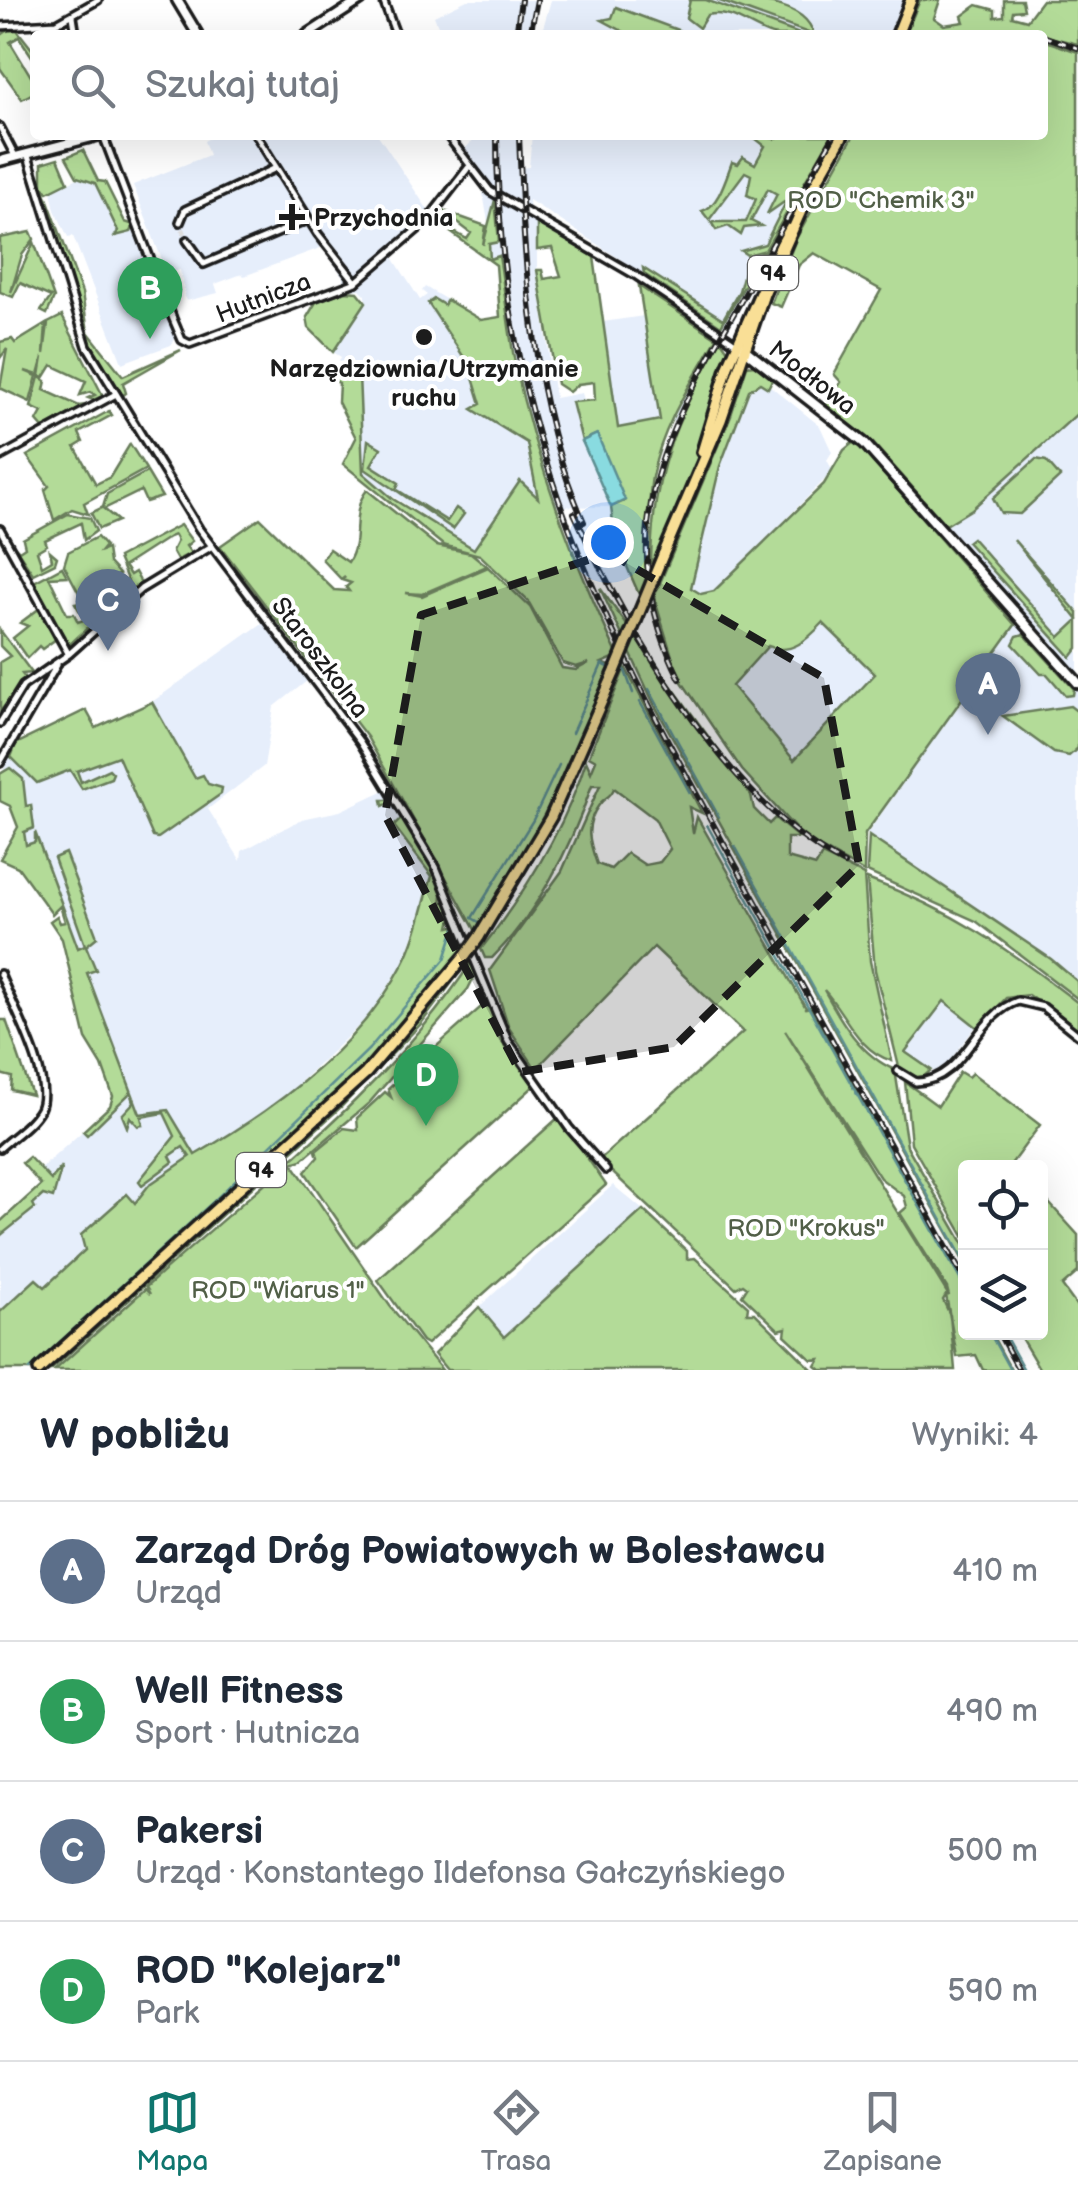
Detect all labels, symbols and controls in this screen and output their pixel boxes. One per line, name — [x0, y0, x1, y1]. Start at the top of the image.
search box — [30, 30, 1048, 140]
icon: search — [65, 58, 120, 113]
text: Szukaj tutaj — [145, 63, 340, 108]
park label: ROD "Chemik 3" — [787, 185, 975, 216]
place label: Przychodnia — [314, 203, 454, 234]
marker: Przychodnia — [279, 204, 305, 230]
pin: B — [118, 256, 182, 339]
road number: 94 — [748, 256, 798, 290]
street label: Hutnicza — [212, 266, 315, 331]
marker: Narzędziownia/Utrzymanie ruchu — [413, 326, 435, 348]
street label: Modłowa — [762, 334, 862, 422]
place label: Narzędziownia/Utrzymanie ruchu — [269, 354, 579, 414]
your location — [583, 517, 634, 568]
pin: C — [76, 568, 140, 651]
street label: Staroszkolna — [264, 591, 375, 724]
pin: A — [956, 652, 1020, 735]
pin: D — [394, 1044, 458, 1126]
road number: 94 — [236, 1153, 286, 1187]
map controls — [958, 1160, 1048, 1340]
button: locate — [958, 1160, 1048, 1250]
park label: ROD "Krokus" — [727, 1213, 885, 1244]
button: layers — [958, 1250, 1048, 1340]
park label: ROD "Wiarus 1" — [191, 1275, 365, 1306]
text: W pobliżu — [40, 1410, 230, 1461]
text: Wyniki: 4 — [911, 1416, 1038, 1455]
text: Zarząd Dróg Powiatowych w Bolesławcu — [135, 1529, 825, 1574]
text: A — [63, 1552, 82, 1591]
text: 410 m — [952, 1552, 1038, 1591]
text: Urząd — [135, 1574, 222, 1613]
text: Well Fitness — [135, 1669, 344, 1714]
text: B — [61, 1692, 84, 1731]
text: 490 m — [946, 1692, 1038, 1731]
text: Sport · Hutnicza — [135, 1714, 360, 1753]
text: Pakersi — [135, 1809, 263, 1854]
text: C — [61, 1832, 84, 1871]
text: 500 m — [947, 1832, 1038, 1871]
text: Urząd · Konstantego Ildefonsa Gałczyńskiego — [135, 1854, 786, 1893]
text: ROD "Kolejarz" — [135, 1949, 402, 1994]
text: D — [61, 1972, 84, 2011]
text: 590 m — [947, 1972, 1038, 2011]
text: Park — [135, 1994, 199, 2033]
tab: Mapa — [136, 2085, 208, 2178]
tab: Trasa — [481, 2085, 551, 2178]
tab: Zapisane — [824, 2085, 942, 2178]

